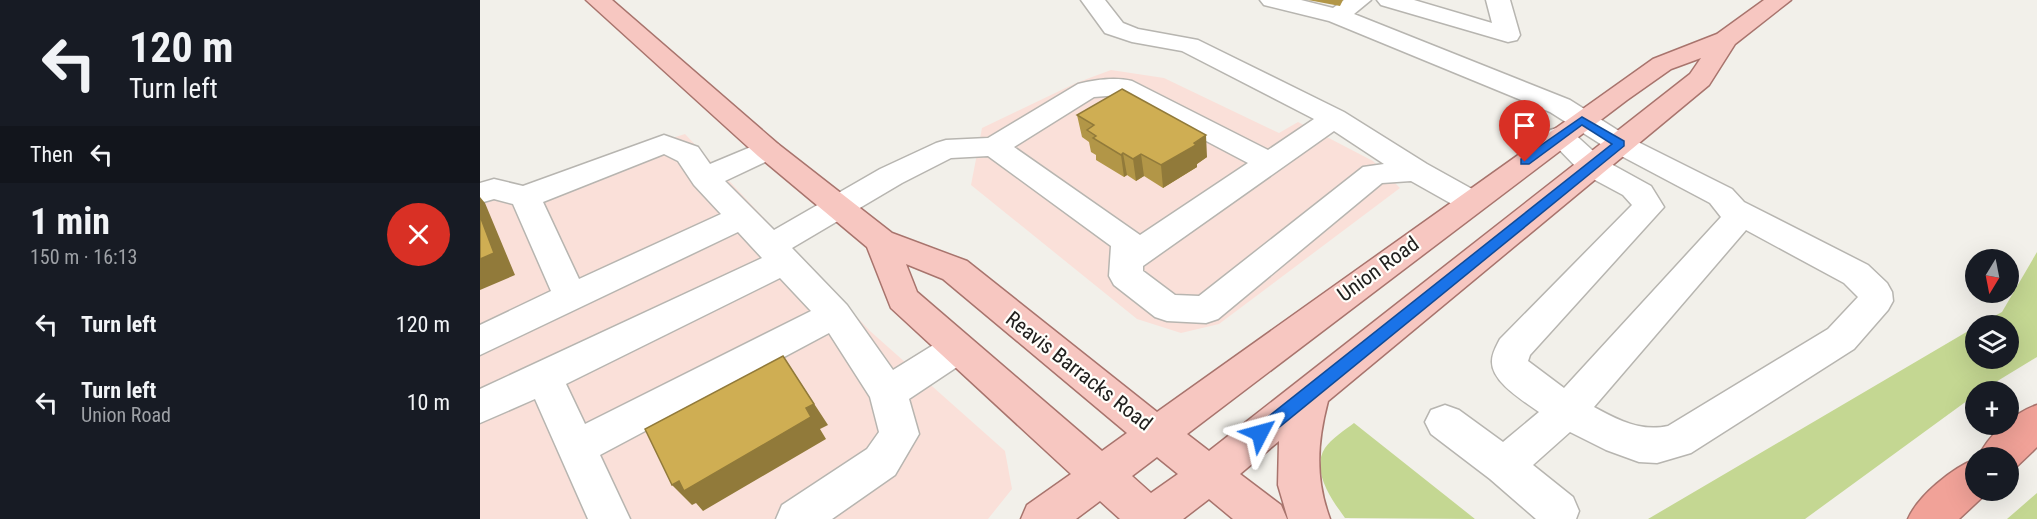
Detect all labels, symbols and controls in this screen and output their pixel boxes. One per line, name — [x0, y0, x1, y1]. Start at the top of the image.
text: 120 m — [129, 23, 234, 72]
icon: left — [30, 24, 108, 102]
text: Turn left — [129, 73, 218, 105]
pin — [1499, 100, 1550, 162]
icon: arrive — [1508, 109, 1541, 142]
icon: left — [85, 138, 118, 171]
text: Then — [30, 142, 73, 167]
text: 1 min — [30, 201, 110, 243]
button: close — [387, 203, 450, 266]
street label: Union Road — [1333, 232, 1423, 306]
text: 150 m · 16:13 — [30, 245, 137, 269]
north arrow — [1965, 249, 2019, 303]
map controls — [1965, 249, 2019, 501]
street label: Reavis Barracks Road — [1001, 307, 1157, 435]
icon: left — [30, 308, 63, 341]
text: Turn left — [81, 312, 156, 337]
text: 120 m — [396, 312, 450, 337]
button: layers — [1965, 315, 2019, 369]
text: Turn left — [81, 378, 156, 403]
button: + — [1965, 381, 2019, 435]
icon: left — [30, 386, 63, 419]
text: 10 m — [407, 390, 450, 415]
position arrow — [1228, 401, 1292, 465]
text: Union Road — [81, 403, 171, 427]
button: − — [1965, 447, 2019, 501]

